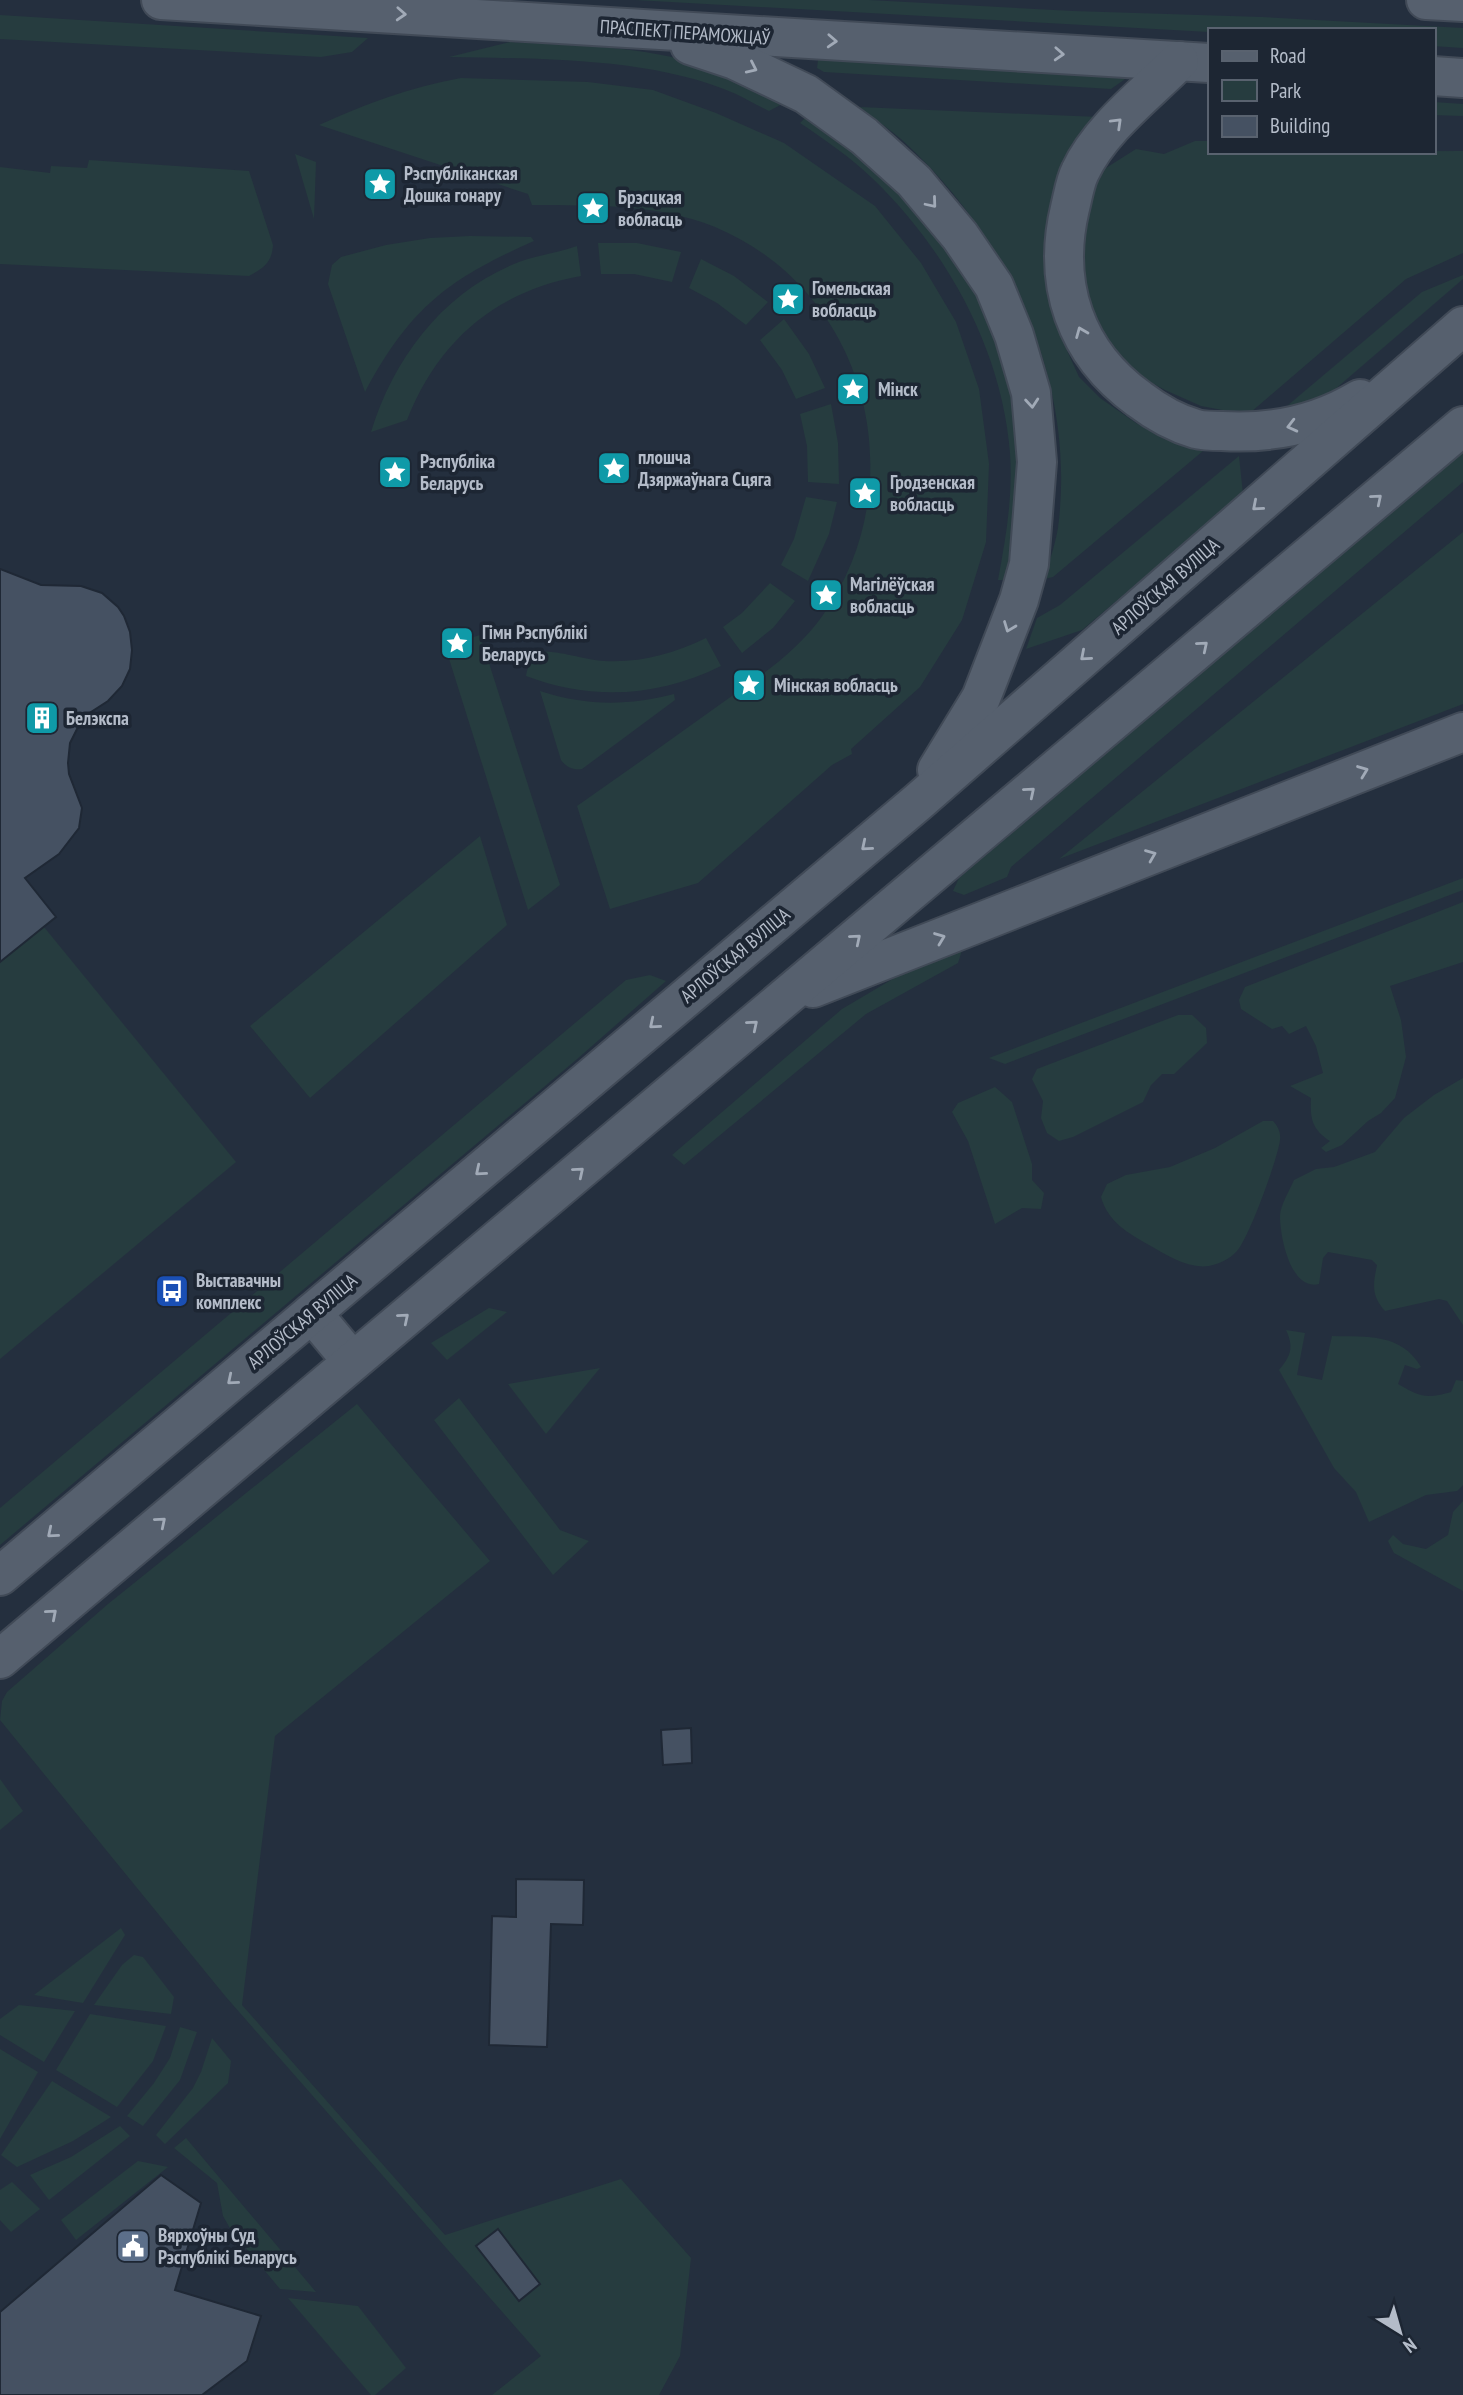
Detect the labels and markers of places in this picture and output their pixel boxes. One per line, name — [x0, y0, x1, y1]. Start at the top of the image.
place label: Рэспубліканская Дошка гонару — [404, 161, 518, 207]
place icon: Рэспубліканская Дошка гонару — [361, 165, 399, 203]
place label: Брэсцкая вобласць — [618, 185, 682, 231]
place icon: Брэсцкая вобласць — [574, 189, 612, 227]
place label: Гомельская вобласць — [812, 276, 891, 322]
place icon: Гомельская вобласць — [769, 280, 807, 318]
place icon: Мінск — [834, 370, 872, 408]
place label: Мінск — [878, 377, 918, 401]
place label: плошча Дзяржаўнага Сцяга — [638, 445, 772, 491]
place label: Рэспубліка Беларусь — [420, 449, 495, 495]
place icon: плошча Дзяржаўнага Сцяга — [595, 449, 633, 487]
place icon: Рэспубліка Беларусь — [376, 453, 414, 491]
place label: Гродзенская вобласць — [890, 470, 975, 516]
place icon: Гродзенская вобласць — [846, 474, 884, 512]
place label: Магілёўская вобласць — [850, 572, 935, 618]
place icon: Магілёўская вобласць — [807, 576, 845, 614]
place label: Гімн Рэспублікі Беларусь — [482, 620, 587, 666]
place icon: Гімн Рэспублікі Беларусь — [438, 624, 476, 662]
place icon: Мінская вобласць — [730, 666, 768, 704]
place label: Мінская вобласць — [774, 673, 898, 697]
building icon: Белэкспа — [23, 699, 61, 737]
place label: Белэкспа — [66, 706, 129, 730]
place label: Выставачны комплекс — [196, 1268, 281, 1314]
bus stop icon: Выставачны комплекс — [153, 1272, 191, 1310]
place label: Вярхоўны Суд Рэспублікі Беларусь — [158, 2223, 297, 2269]
public building icon: Вярхоўны Суд Рэспублікі Беларусь — [114, 2227, 152, 2265]

